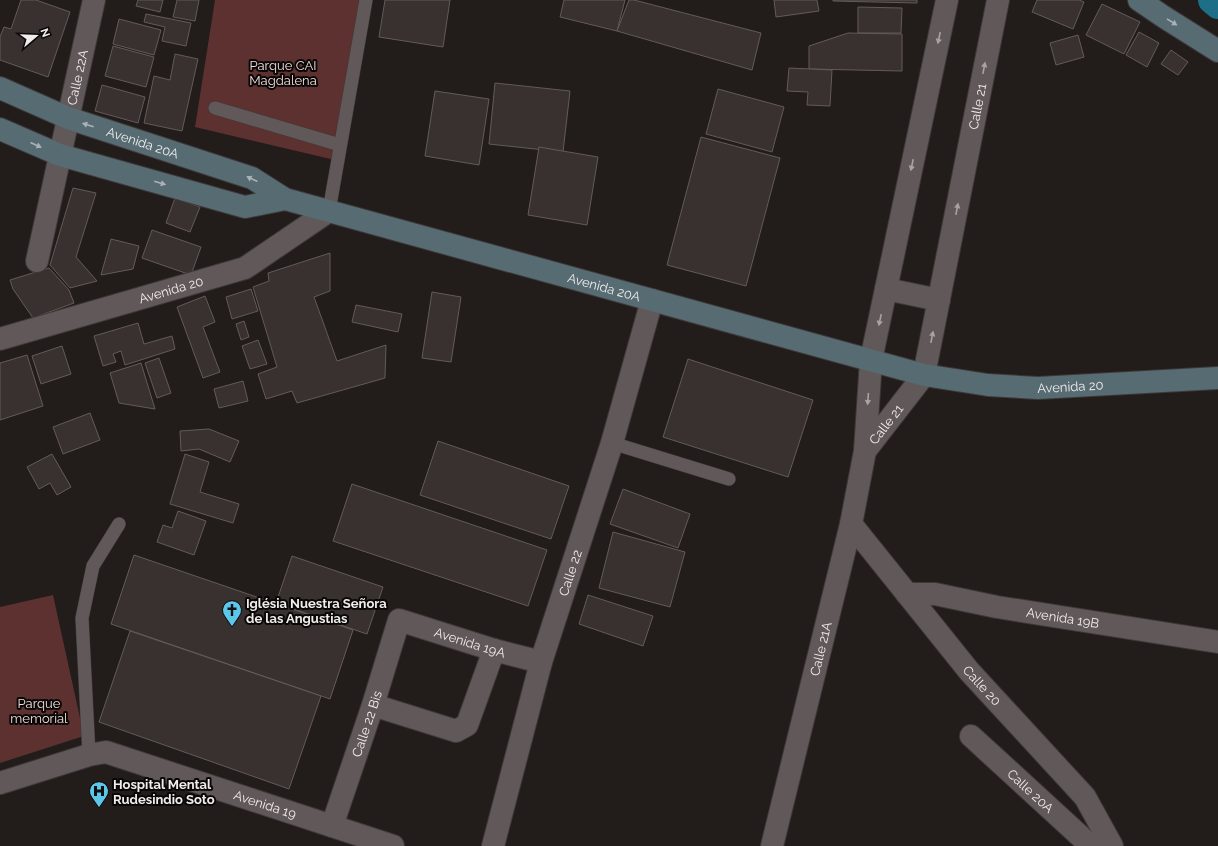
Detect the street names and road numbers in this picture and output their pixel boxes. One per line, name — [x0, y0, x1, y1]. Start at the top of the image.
street label: Calle 22A — [64, 48, 91, 107]
street label: Calle 21 — [966, 82, 989, 131]
street label: Avenida 20A — [105, 124, 181, 162]
street label: Avenida 20A — [566, 270, 642, 305]
street label: Avenida 20 — [137, 273, 205, 306]
street label: Avenida 20 — [1037, 377, 1104, 396]
street label: Calle 21 — [866, 401, 907, 447]
street label: Calle 22 — [556, 548, 585, 598]
street label: Avenida 19B — [1025, 605, 1101, 631]
street label: Calle 21A — [807, 620, 835, 678]
street label: Avenida 19A — [432, 625, 507, 661]
street label: Calle 20 — [960, 663, 1004, 709]
street label: Calle 22 Bis — [349, 689, 385, 759]
street label: Calle 20A — [1004, 766, 1057, 816]
street label: Avenida 19 — [232, 787, 298, 822]

